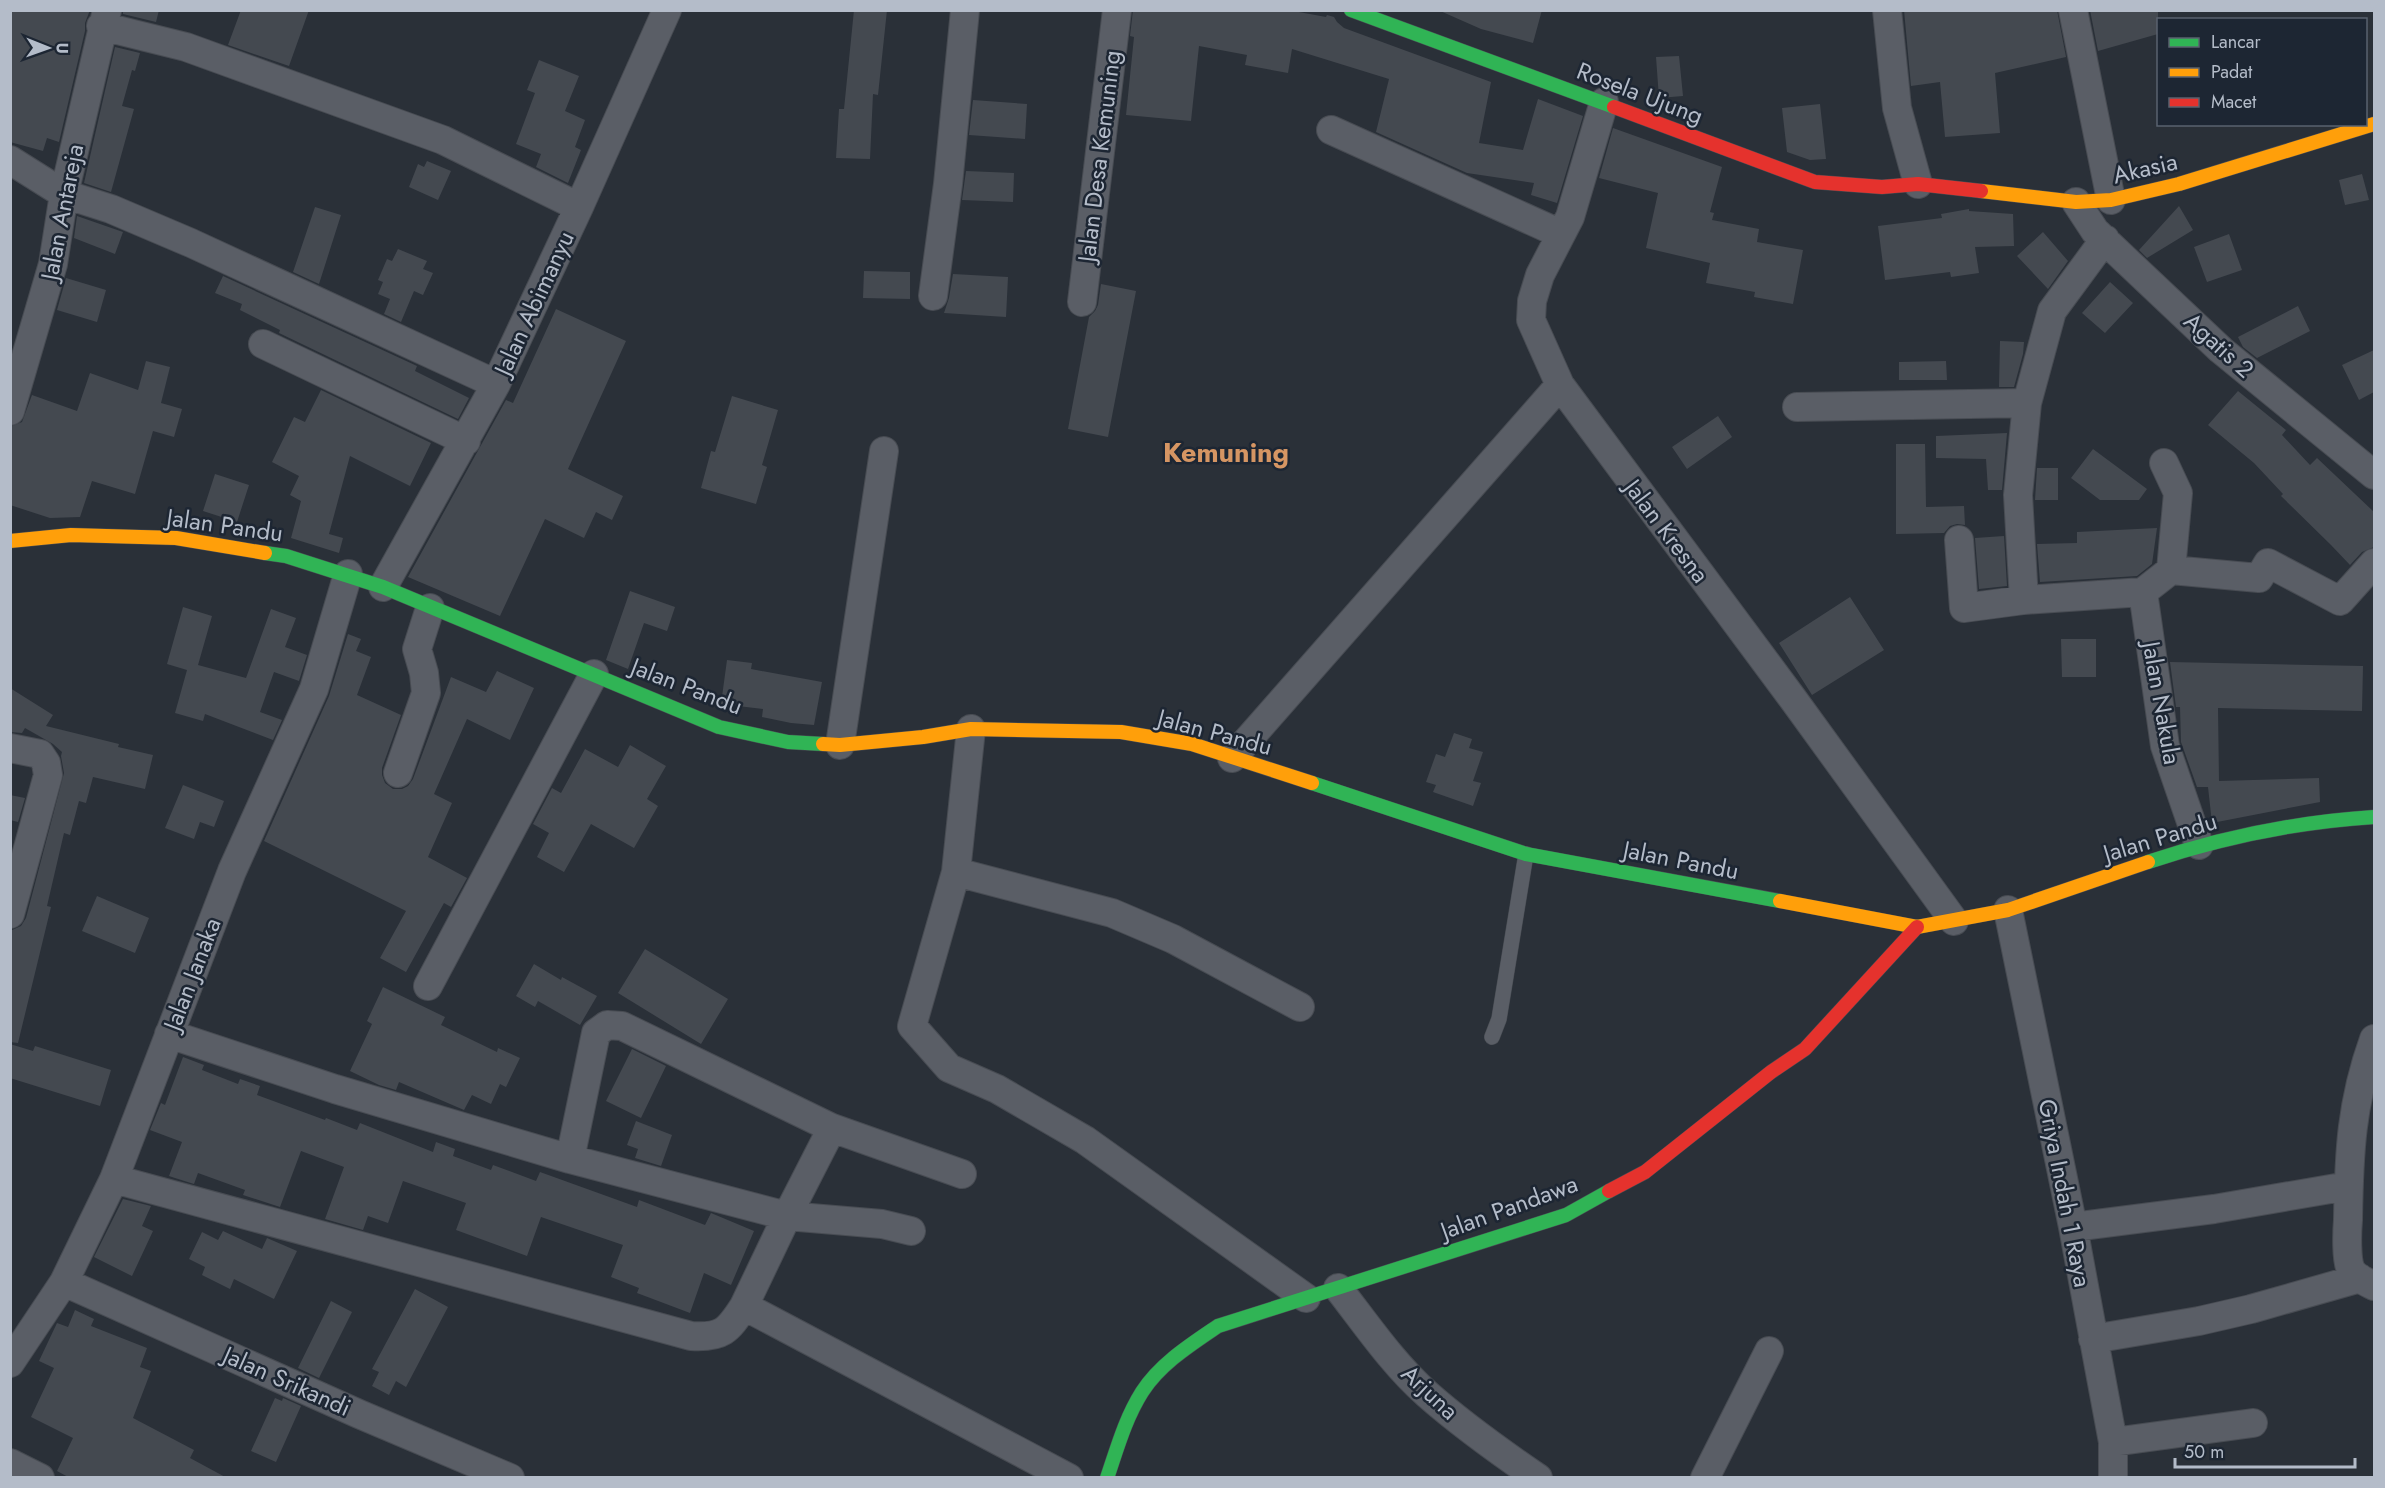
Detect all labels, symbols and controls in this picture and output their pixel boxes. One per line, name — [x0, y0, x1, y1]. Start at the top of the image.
north arrow — [18, 18, 78, 78]
legend — [2157, 18, 2367, 126]
text: Lancar — [2211, 29, 2261, 55]
text: U — [51, 42, 74, 54]
street label: Jalan Desa Kemuning — [1068, 48, 1129, 267]
street label: Rosela Ujung — [1572, 53, 1708, 133]
text: Padat — [2211, 59, 2253, 85]
text: Macet — [2211, 89, 2257, 115]
street label: Jalan Antareja — [31, 141, 92, 286]
street label: Akasia — [2109, 144, 2181, 192]
street label: Jalan Abimanyu — [484, 225, 583, 384]
street label: Agatis 2 — [2176, 304, 2262, 386]
district label: Kemuning — [1163, 433, 1289, 472]
street label: Jalan Kresna — [1615, 469, 1718, 590]
street label: Jalan Pandu — [162, 499, 285, 550]
street label: Jalan Nakula — [2133, 636, 2190, 767]
street label: Jalan Pandu — [623, 648, 748, 723]
street label: Jalan Pandu — [1151, 699, 1276, 764]
street label: Jalan Pandu — [2096, 803, 2221, 872]
street label: Jalan Pandu — [1617, 831, 1742, 888]
street label: Jalan Janaka — [153, 913, 229, 1038]
street label: Griya Indah 1 Raya — [2030, 1096, 2100, 1290]
street label: Jalan Pandawa — [1433, 1166, 1583, 1249]
street label: Jalan Srikandi — [215, 1336, 356, 1425]
street label: Arjuna — [1394, 1356, 1466, 1428]
scale bar — [2175, 1431, 2355, 1469]
text: 50 m — [2184, 1439, 2224, 1465]

